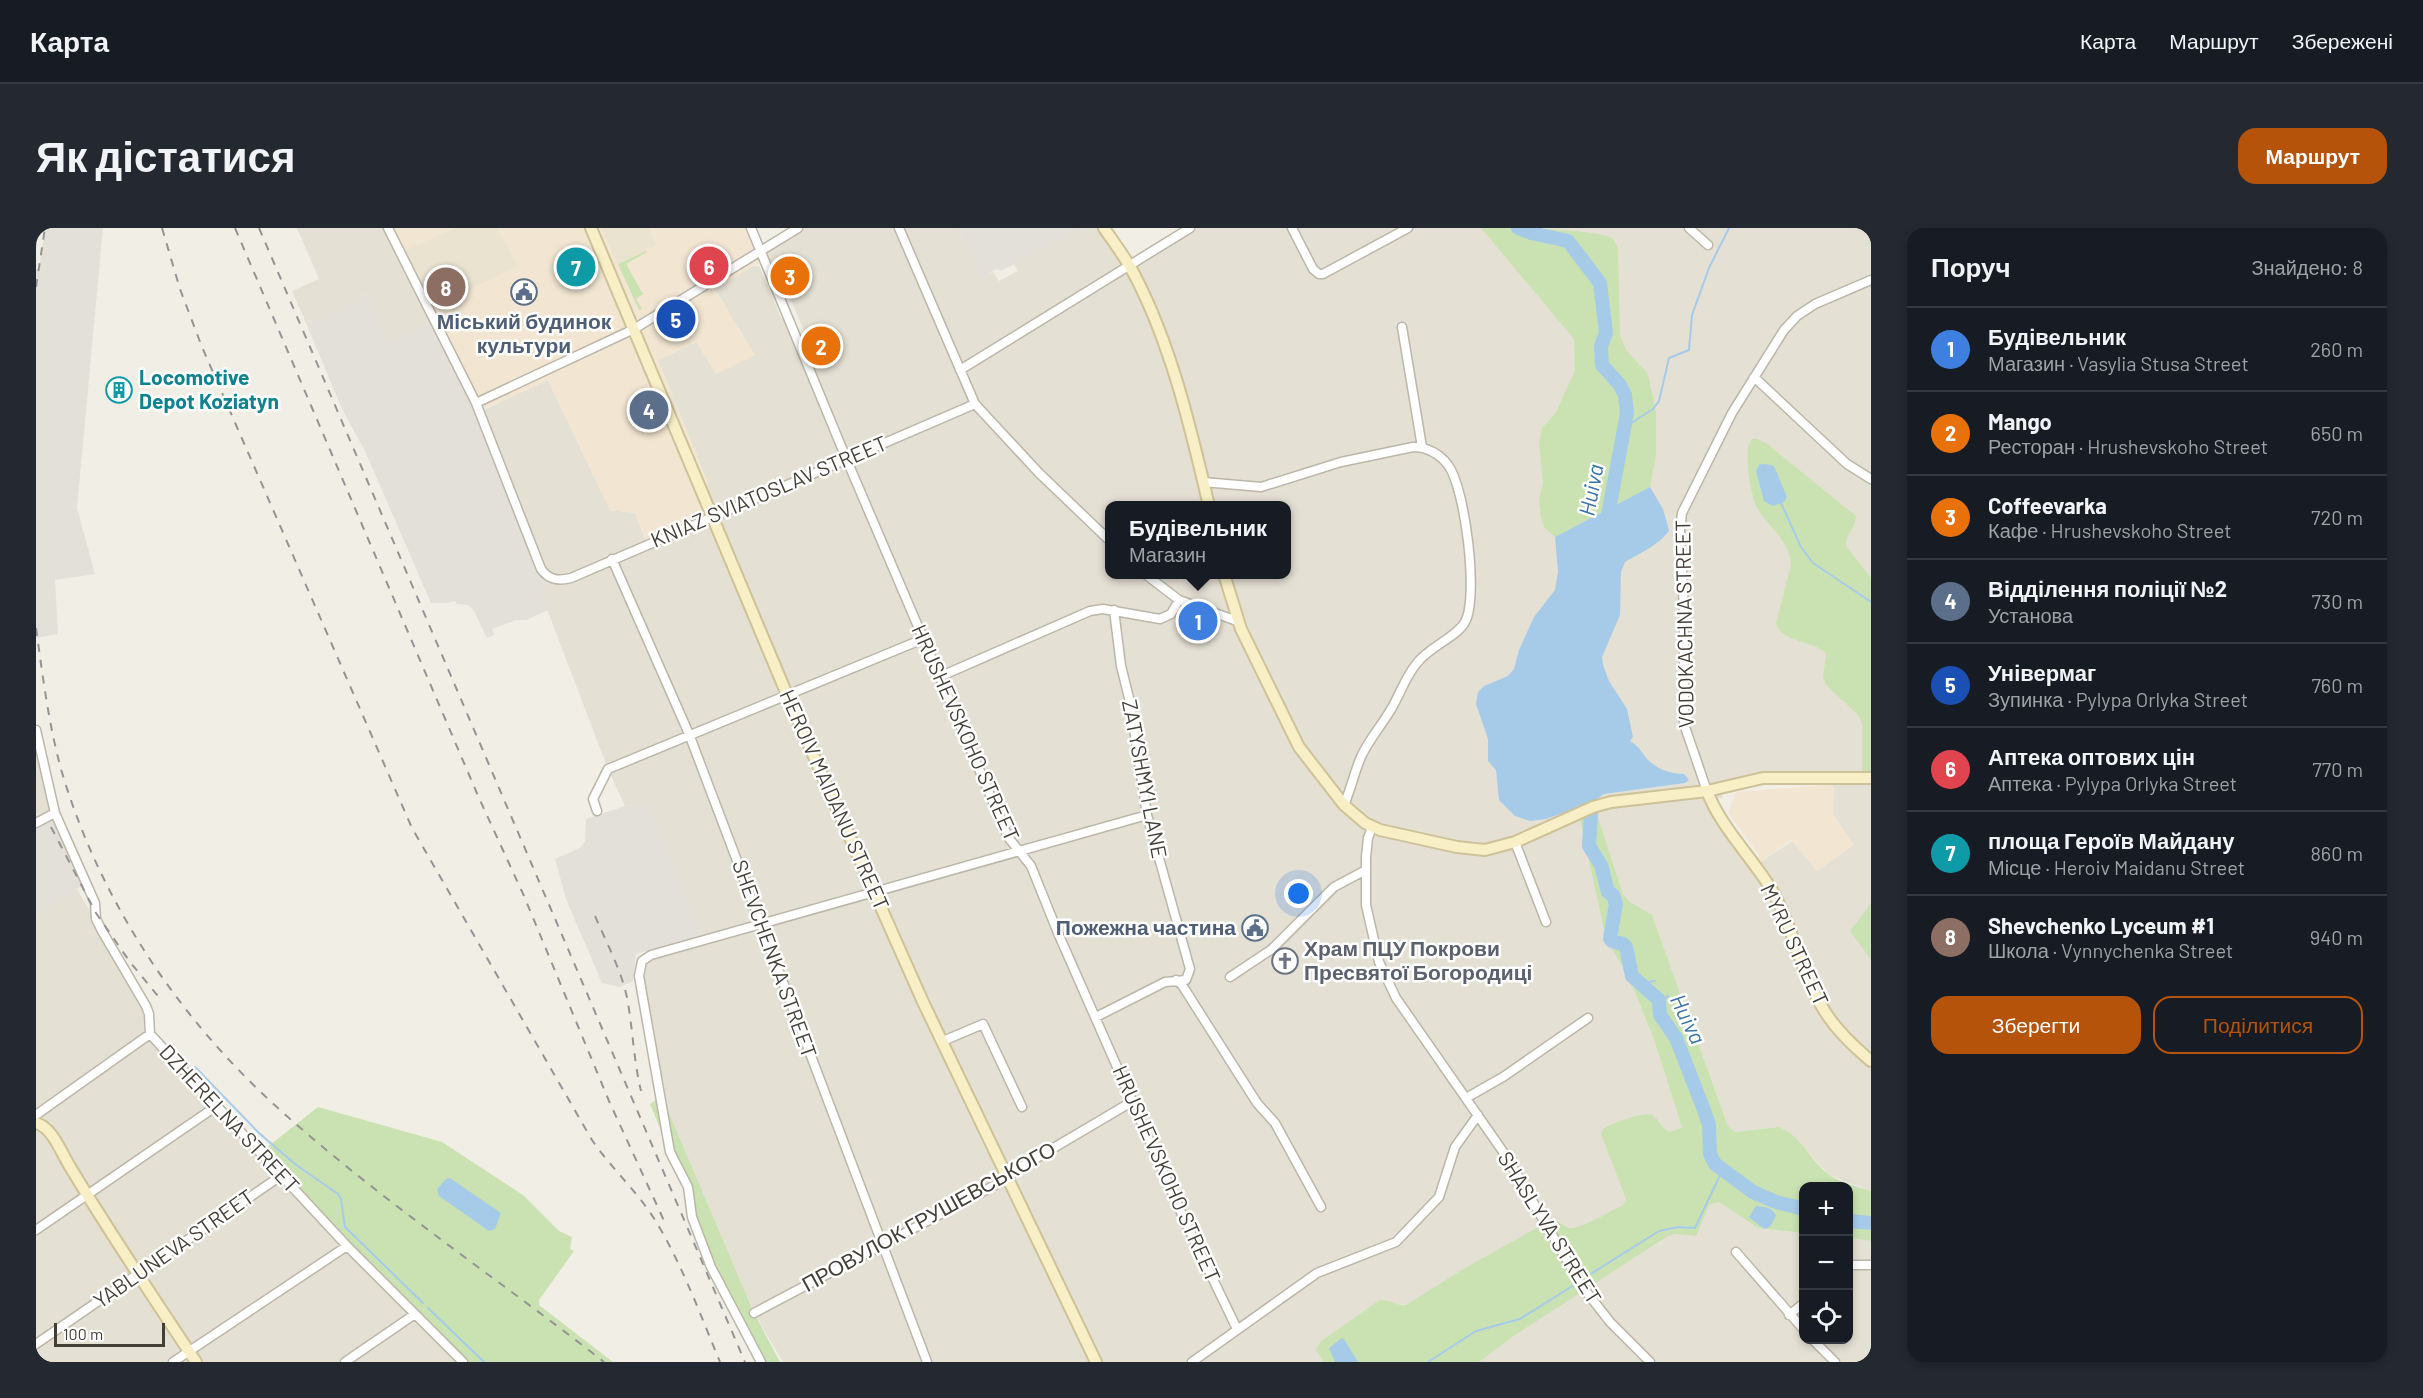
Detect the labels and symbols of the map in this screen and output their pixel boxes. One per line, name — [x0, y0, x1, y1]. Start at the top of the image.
pin: 6 — [690, 243, 728, 288]
pin: 7 — [556, 244, 596, 290]
pin: 3 — [770, 254, 810, 298]
pin: 8 — [426, 264, 466, 310]
public building icon: Міський будинок культури — [509, 277, 539, 307]
pin: 5 — [656, 296, 696, 341]
place label: Міський будинок культури — [437, 308, 612, 357]
pin: 2 — [802, 324, 840, 368]
place label: Locomotive Depot Koziatyn — [139, 364, 279, 413]
building icon: Locomotive Depot Koziatyn — [104, 375, 134, 405]
pin: 4 — [630, 388, 668, 432]
street label: KNIAZ SVIATOSLAV STREET — [647, 429, 890, 552]
water label: Huiva — [1572, 462, 1608, 518]
street label: VODOKACHNA STREET — [1669, 520, 1698, 728]
pin: 1 — [1178, 598, 1218, 644]
street label: HRUSHEVSKOHO STREET — [907, 620, 1025, 845]
street label: HEROIV MAIDANU STREET — [775, 685, 895, 914]
street label: ZATYSHMYI LANE — [1118, 697, 1173, 860]
street label: SHEVCHENKA STREET — [728, 856, 823, 1061]
your location — [1284, 879, 1313, 908]
street label: MYRU STREET — [1756, 879, 1835, 1009]
public building icon: Пожежна частина — [1240, 913, 1270, 943]
place label: Пожежна частина — [1056, 914, 1236, 939]
place label: Храм ПЦУ Покрови Пресвятої Богородиці — [1304, 935, 1532, 984]
church icon: Храм ПЦУ Покрови Пресвятої Богородиці — [1270, 946, 1300, 976]
water label: Huiva — [1666, 989, 1712, 1048]
street label: DZHERELNA STREET — [155, 1039, 305, 1197]
street label: HRUSHEVSKOHO STREET — [1108, 1061, 1226, 1286]
street label: ПРОВУЛОК ГРУШЕВСЬКОГО — [797, 1135, 1059, 1296]
street label: SHASLYVA STREET — [1493, 1146, 1607, 1308]
street label: YABLUNEVA STREET — [88, 1183, 258, 1312]
scale bar — [54, 1320, 165, 1348]

